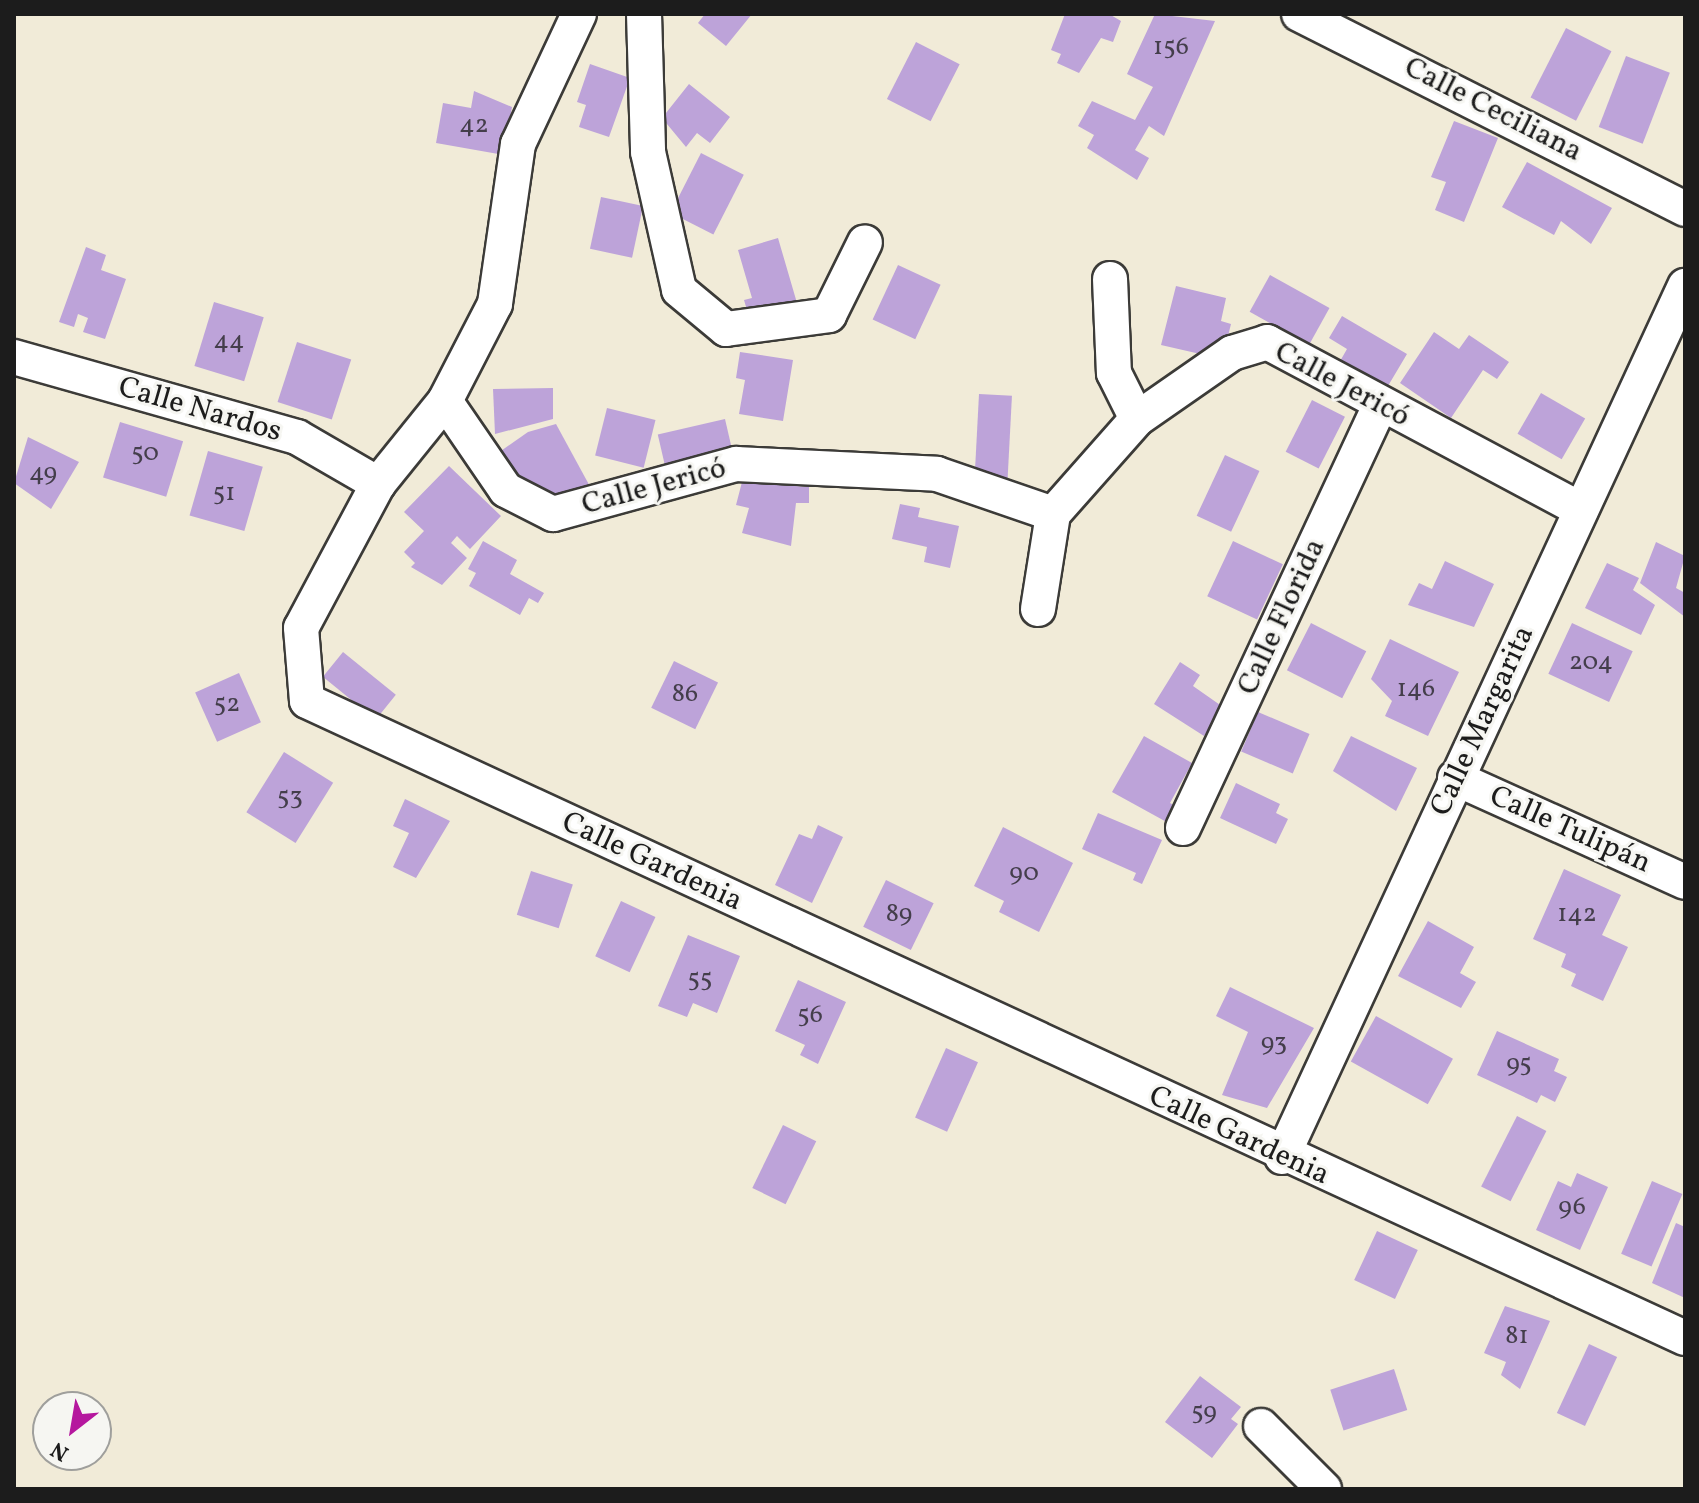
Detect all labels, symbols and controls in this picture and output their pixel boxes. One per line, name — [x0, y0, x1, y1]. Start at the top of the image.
house number: 156 — [1153, 32, 1189, 64]
street label: Calle Ceciliana — [1398, 50, 1588, 170]
house number: 42 — [459, 110, 489, 142]
house number: 44 — [213, 326, 245, 358]
street label: Calle Jericó — [1268, 334, 1416, 436]
street label: Calle Nardos — [114, 370, 286, 450]
house number: 50 — [131, 438, 159, 470]
street label: Calle Jericó — [578, 450, 730, 524]
house number: 49 — [29, 458, 57, 490]
house number: 51 — [213, 478, 235, 510]
street label: Calle Florida — [1230, 533, 1334, 701]
street label: Calle Margarita — [1423, 620, 1543, 822]
house number: 204 — [1569, 647, 1613, 679]
house number: 146 — [1397, 674, 1435, 706]
house number: 86 — [672, 679, 698, 711]
house number: 52 — [214, 689, 240, 721]
street label: Calle Tulipán — [1483, 778, 1657, 882]
house number: 53 — [277, 782, 303, 814]
street label: Calle Gardenia — [556, 804, 748, 920]
house number: 90 — [1009, 858, 1039, 890]
house number: 89 — [886, 899, 912, 931]
house number: 142 — [1557, 899, 1597, 931]
house number: 55 — [687, 964, 713, 996]
house number: 56 — [797, 1000, 823, 1032]
house number: 93 — [1261, 1028, 1287, 1060]
house number: 95 — [1506, 1049, 1532, 1081]
street label: Calle Gardenia — [1143, 1078, 1335, 1194]
house number: 96 — [1558, 1192, 1586, 1224]
house number: 81 — [1505, 1321, 1529, 1353]
north arrow — [32, 1391, 112, 1471]
house number: 59 — [1191, 1397, 1217, 1429]
text: N — [46, 1433, 75, 1468]

